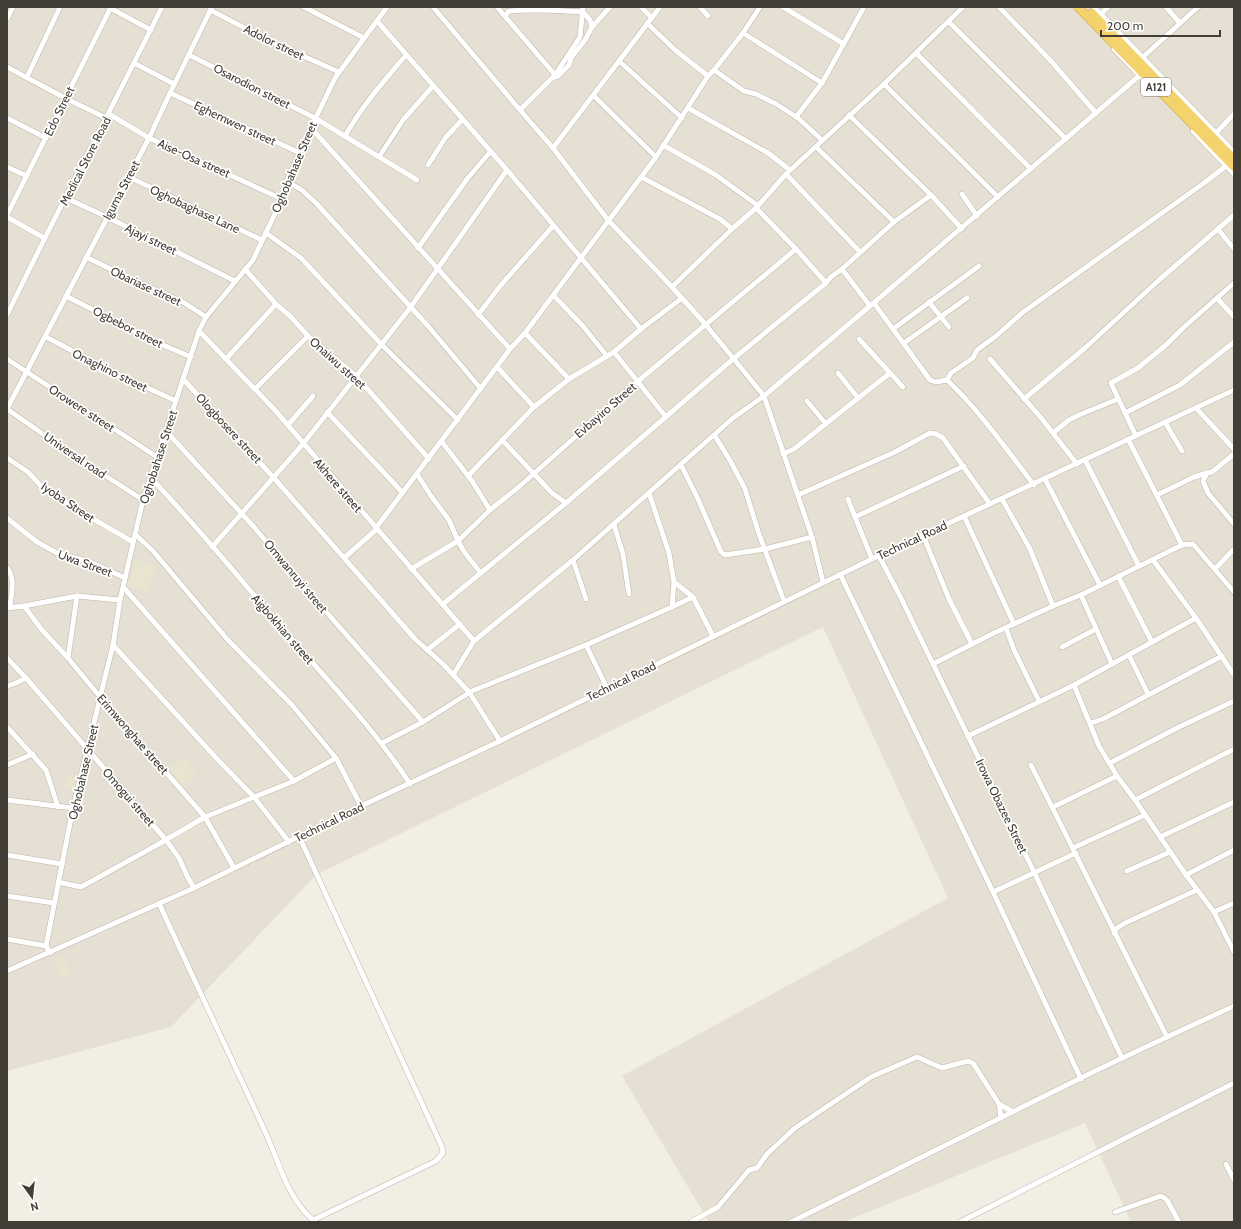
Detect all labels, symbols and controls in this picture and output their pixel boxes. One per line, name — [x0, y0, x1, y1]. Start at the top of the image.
scale bar — [1101, 12, 1220, 38]
text: 200 m — [1107, 18, 1143, 33]
street label: Adolor street — [241, 21, 307, 63]
street label: Osarodion street — [211, 60, 293, 112]
road number: A121 — [1141, 78, 1171, 96]
street label: Edo Street — [41, 84, 77, 138]
street label: Eghemwen street — [192, 97, 278, 149]
street label: Medical Store Road — [56, 114, 114, 208]
street label: Oghobahase Street — [268, 119, 320, 215]
street label: Aise-Osa street — [155, 135, 233, 181]
street label: Iguma Street — [99, 158, 143, 222]
street label: Oghobaghase Lane — [148, 182, 242, 236]
street label: Ajayi street — [123, 220, 179, 258]
street label: Obariase street — [108, 263, 184, 309]
street label: Ogbebor street — [90, 303, 166, 351]
street label: Onaiwu street — [307, 334, 369, 392]
street label: Onaghino street — [70, 345, 150, 395]
street label: Evbayiro Street — [571, 379, 639, 441]
street label: Orowere street — [46, 381, 118, 435]
street label: Ologbosere street — [193, 390, 265, 466]
street label: Oghobahase Street — [136, 408, 180, 506]
street label: Universal road — [41, 429, 109, 481]
street label: Akhere street — [310, 455, 366, 515]
street label: Iyoba Street — [38, 479, 98, 525]
street label: Technical Road — [875, 517, 949, 563]
street label: Omwanruyi street — [261, 536, 331, 616]
street label: Uwa Street — [56, 546, 114, 580]
street label: Aigbokhian street — [249, 591, 317, 667]
street label: Technical Road — [584, 658, 658, 704]
street label: Erimwonghae street — [94, 691, 172, 777]
street label: Oghobahase Street — [65, 723, 101, 821]
street label: Irowa Obazee Street — [973, 756, 1031, 856]
street label: Omogui street — [99, 765, 159, 829]
street label: Technical Road — [292, 799, 366, 845]
north arrow — [12, 1177, 52, 1217]
text: N — [29, 1199, 40, 1214]

